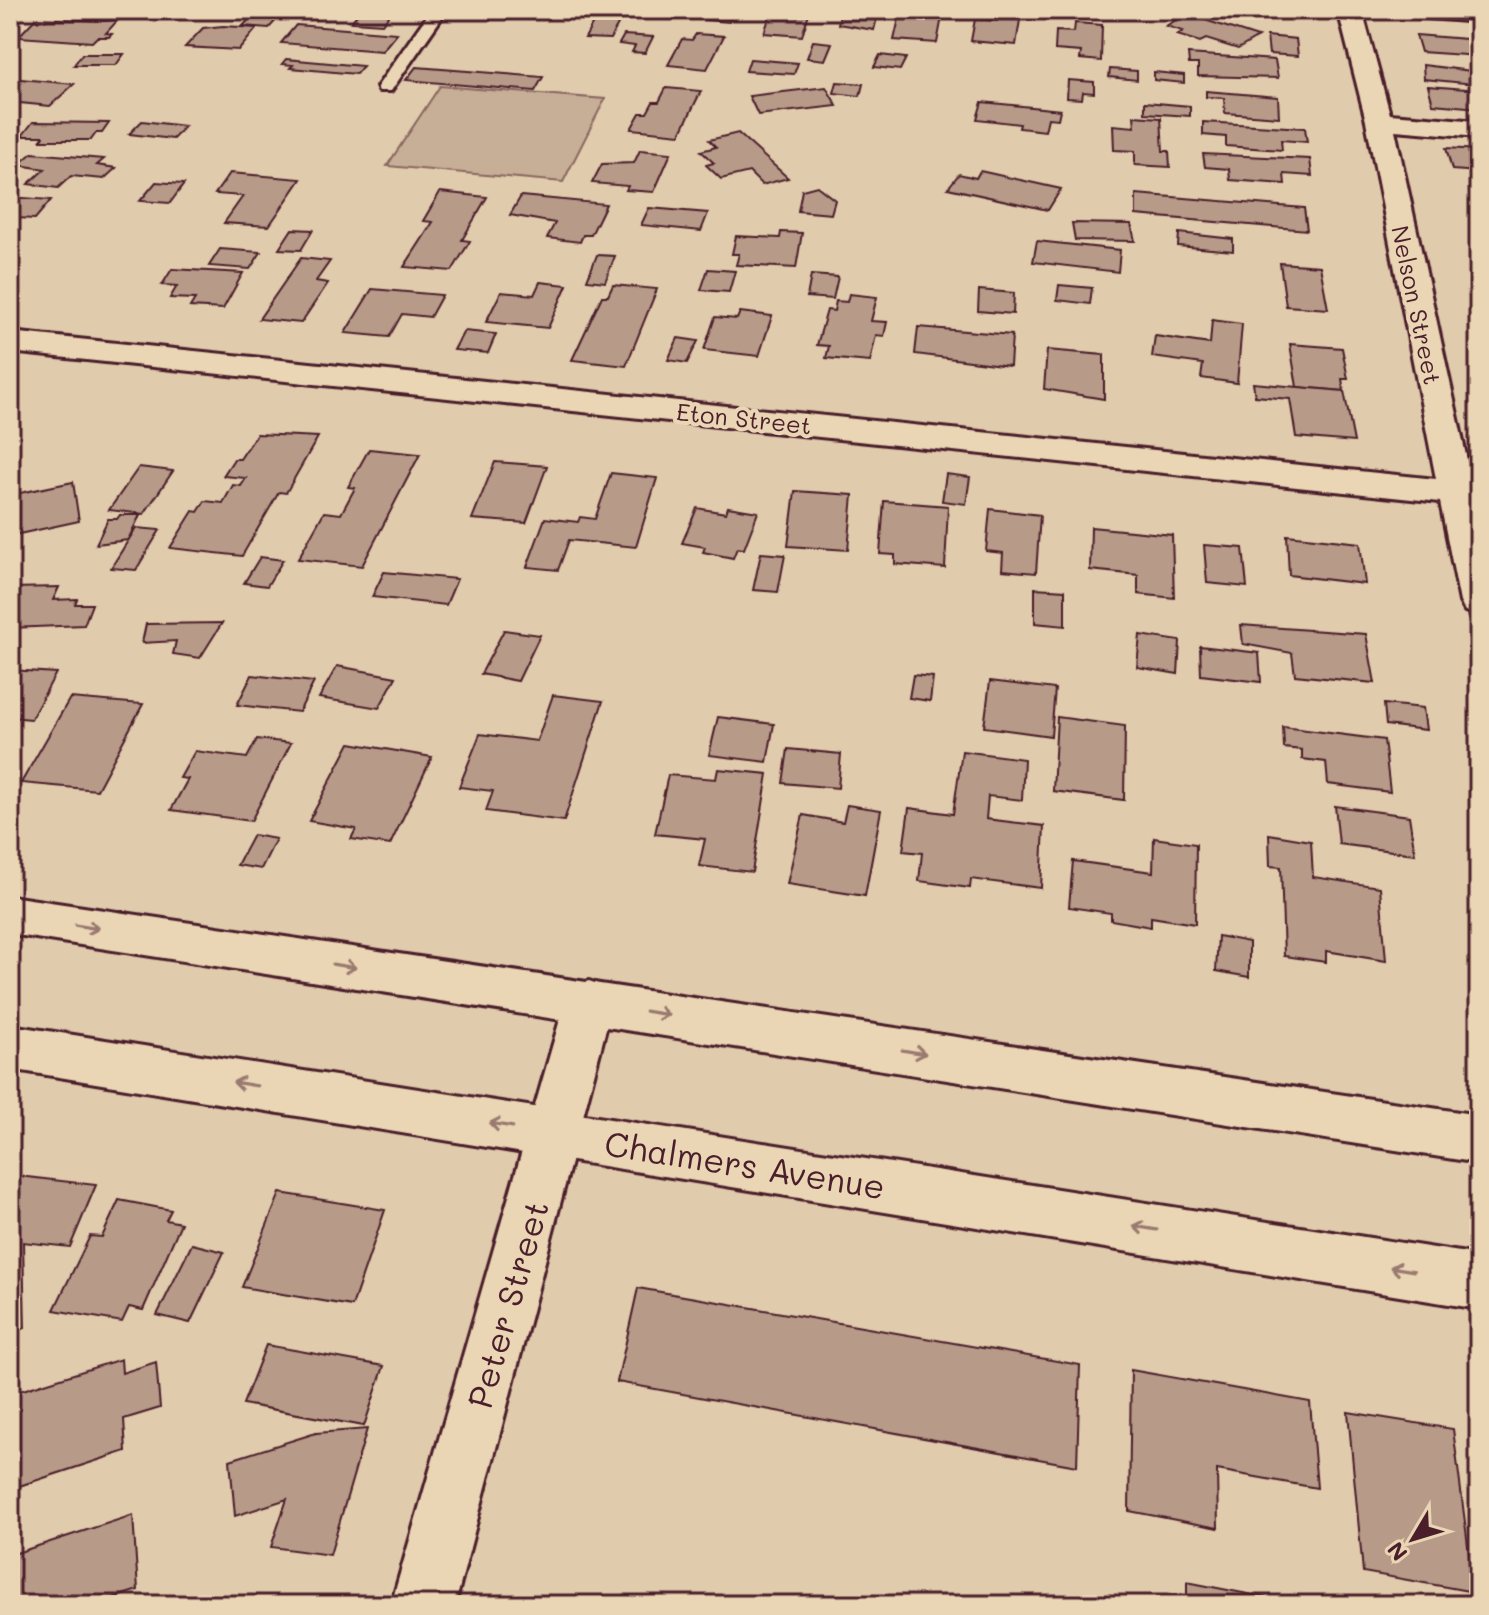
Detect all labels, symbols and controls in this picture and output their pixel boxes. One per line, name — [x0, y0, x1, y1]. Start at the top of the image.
street label: Nelson Street — [1385, 223, 1449, 387]
street label: Eton Street — [675, 395, 813, 441]
one-way arrow — [74, 920, 99, 935]
one-way arrow — [331, 959, 356, 974]
one-way arrow — [644, 1006, 669, 1021]
one-way arrow — [901, 1045, 926, 1060]
one-way arrow — [232, 1076, 258, 1091]
one-way arrow — [489, 1117, 515, 1132]
street label: Chalmers Avenue — [602, 1120, 888, 1208]
street label: Peter Street — [456, 1195, 558, 1413]
one-way arrow — [1133, 1220, 1158, 1235]
one-way arrow — [1390, 1261, 1415, 1276]
north arrow — [1373, 1499, 1453, 1579]
text: N — [1380, 1536, 1413, 1567]

